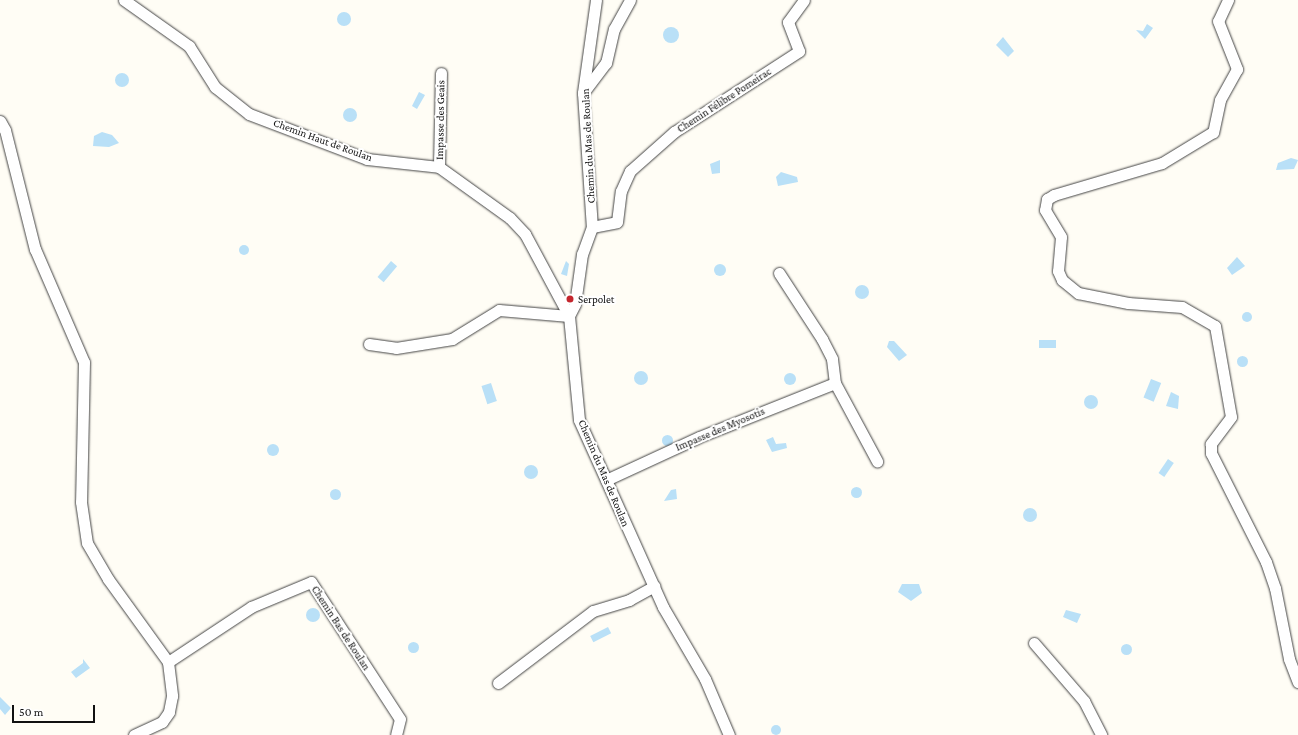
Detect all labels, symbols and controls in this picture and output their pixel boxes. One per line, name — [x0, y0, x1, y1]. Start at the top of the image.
street label: Chemin Félibre Pomeirac — [674, 65, 774, 135]
street label: Impasse des Geais — [433, 80, 447, 160]
street label: Chemin du Mas de Roulan — [578, 88, 598, 204]
street label: Chemin Haut de Roulan — [272, 116, 374, 164]
place label: Serpolet — [578, 292, 614, 306]
marker: Serpolet — [565, 294, 575, 304]
street label: Impasse des Myosotis — [673, 404, 767, 454]
street label: Chemin du Mas de Roulan — [575, 417, 633, 529]
street label: Chemin Bas de Roulan — [309, 583, 373, 673]
scale bar — [14, 697, 97, 723]
text: 50 m — [19, 705, 43, 719]

